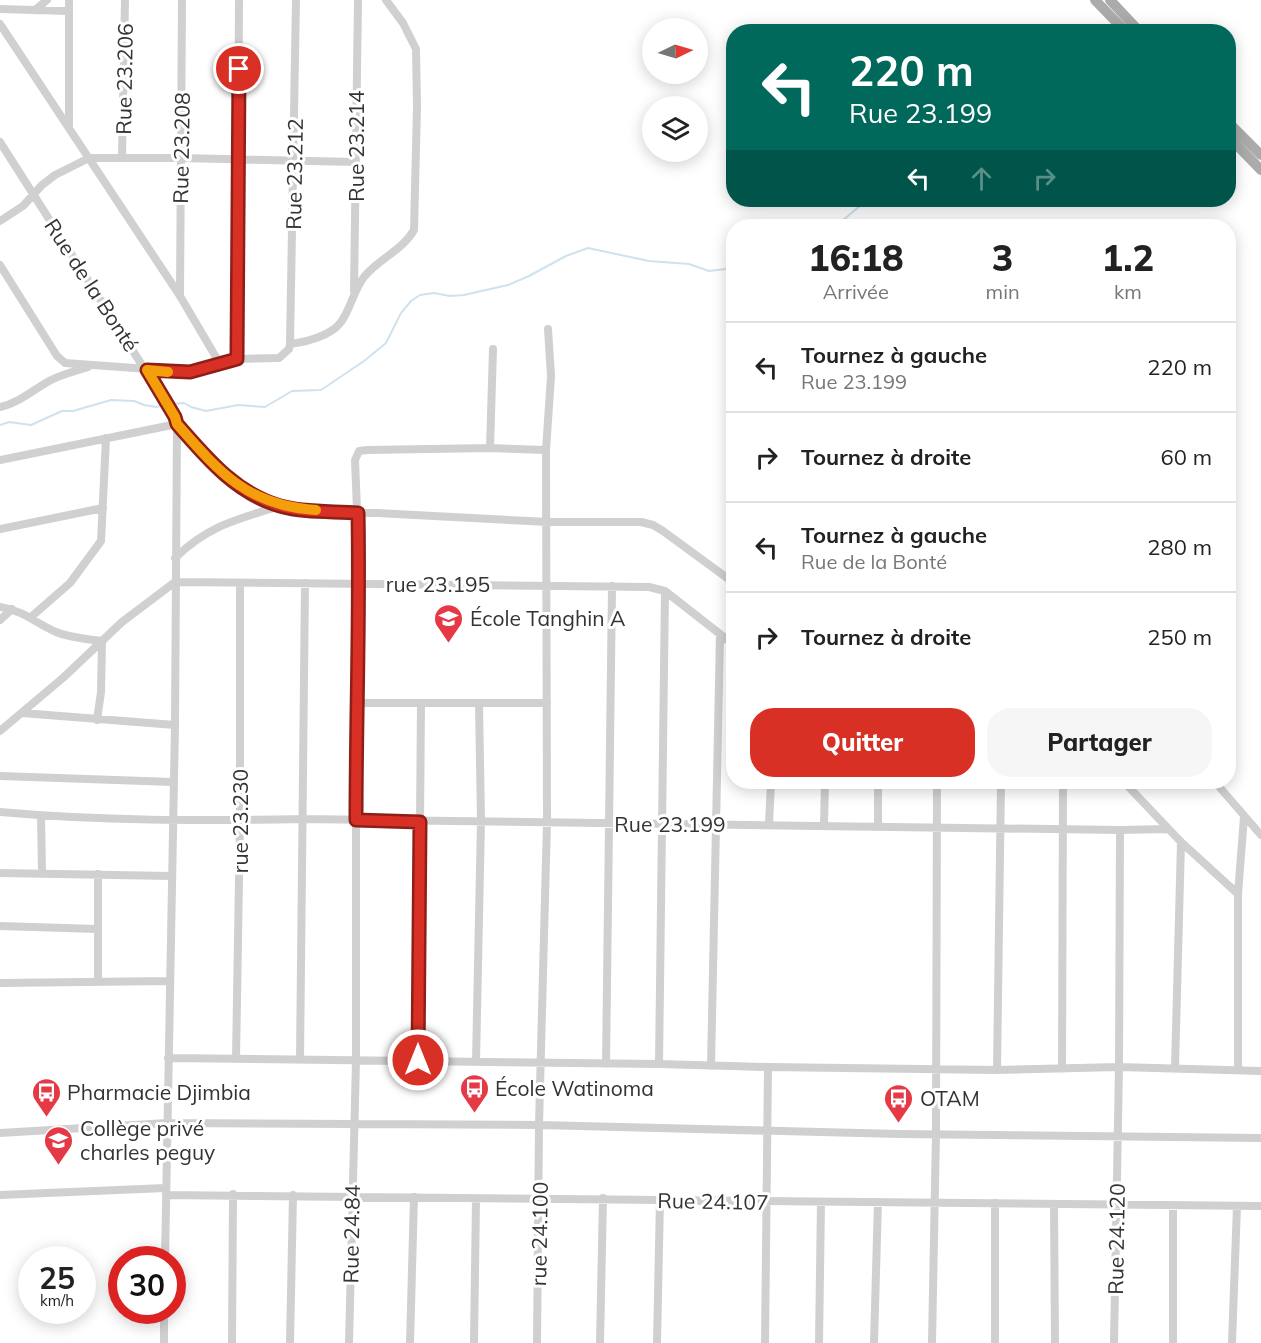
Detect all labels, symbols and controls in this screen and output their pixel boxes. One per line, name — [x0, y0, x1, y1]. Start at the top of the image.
north arrow — [642, 18, 708, 84]
map controls — [642, 18, 708, 162]
street label: Rue 23.206 — [110, 23, 138, 135]
pin — [213, 43, 264, 94]
text: 220 m — [849, 44, 974, 97]
icon: left — [750, 48, 828, 126]
icon: arrive — [222, 52, 255, 85]
street label: Rue 23.214 — [343, 90, 369, 202]
street label: Rue 23.208 — [167, 92, 195, 204]
button: layers — [642, 96, 708, 162]
text: Rue 23.199 — [849, 96, 992, 130]
street label: Rue 23.212 — [280, 118, 308, 230]
icon: left — [902, 162, 935, 195]
icon: ahead — [965, 162, 998, 195]
icon: right — [1028, 162, 1061, 195]
street label: Rue de la Bonté — [39, 214, 145, 356]
text: 16:18 — [808, 235, 904, 280]
text: 3 — [992, 235, 1013, 280]
text: 1.2 — [1102, 235, 1154, 280]
text: Arrivée — [823, 279, 889, 304]
text: min — [986, 279, 1020, 304]
text: km — [1114, 279, 1142, 304]
text: Tournez à gauche — [801, 341, 987, 369]
icon: left — [750, 351, 783, 384]
text: 220 m — [1147, 353, 1212, 381]
text: Rue 23.199 — [801, 369, 907, 394]
icon: right — [750, 441, 783, 474]
text: Tournez à droite — [801, 443, 971, 471]
text: 60 m — [1161, 443, 1212, 471]
text: Tournez à gauche — [801, 521, 987, 549]
icon: left — [750, 531, 783, 564]
text: 280 m — [1147, 533, 1212, 561]
text: Rue de la Bonté — [801, 549, 947, 574]
street label: rue 23.195 — [386, 571, 490, 597]
school or university icon: École Tanghin A — [433, 602, 465, 644]
place label: École Tanghin A — [470, 605, 626, 631]
icon: right — [750, 621, 783, 654]
text: Tournez à droite — [801, 623, 971, 651]
text: 250 m — [1147, 623, 1212, 651]
button: Quitter — [750, 708, 975, 777]
button: Partager — [987, 708, 1212, 777]
street label: rue 23.230 — [227, 769, 253, 873]
street label: Rue 23.199 — [614, 811, 726, 837]
position arrow — [386, 1028, 450, 1092]
bus stop icon: École Watinoma — [458, 1072, 490, 1114]
place label: École Watinoma — [495, 1075, 654, 1101]
bus stop icon: Pharmacie Djimbia — [30, 1076, 62, 1118]
place label: Pharmacie Djimbia — [67, 1079, 251, 1105]
bus stop icon: OTAM — [883, 1082, 915, 1124]
place label: OTAM — [920, 1085, 980, 1111]
place label: Collège privé charles peguy — [80, 1115, 215, 1165]
school or university icon: Collège privé charles peguy — [43, 1124, 75, 1166]
street label: rue 24.100 — [525, 1182, 553, 1286]
street label: Rue 24.120 — [1102, 1183, 1130, 1295]
street label: Rue 24.84 — [337, 1184, 365, 1284]
street label: Rue 24.107 — [657, 1187, 769, 1215]
speed limit sign: 30 — [108, 1246, 186, 1324]
text: 25 — [39, 1259, 75, 1297]
text: km/h — [40, 1291, 74, 1310]

